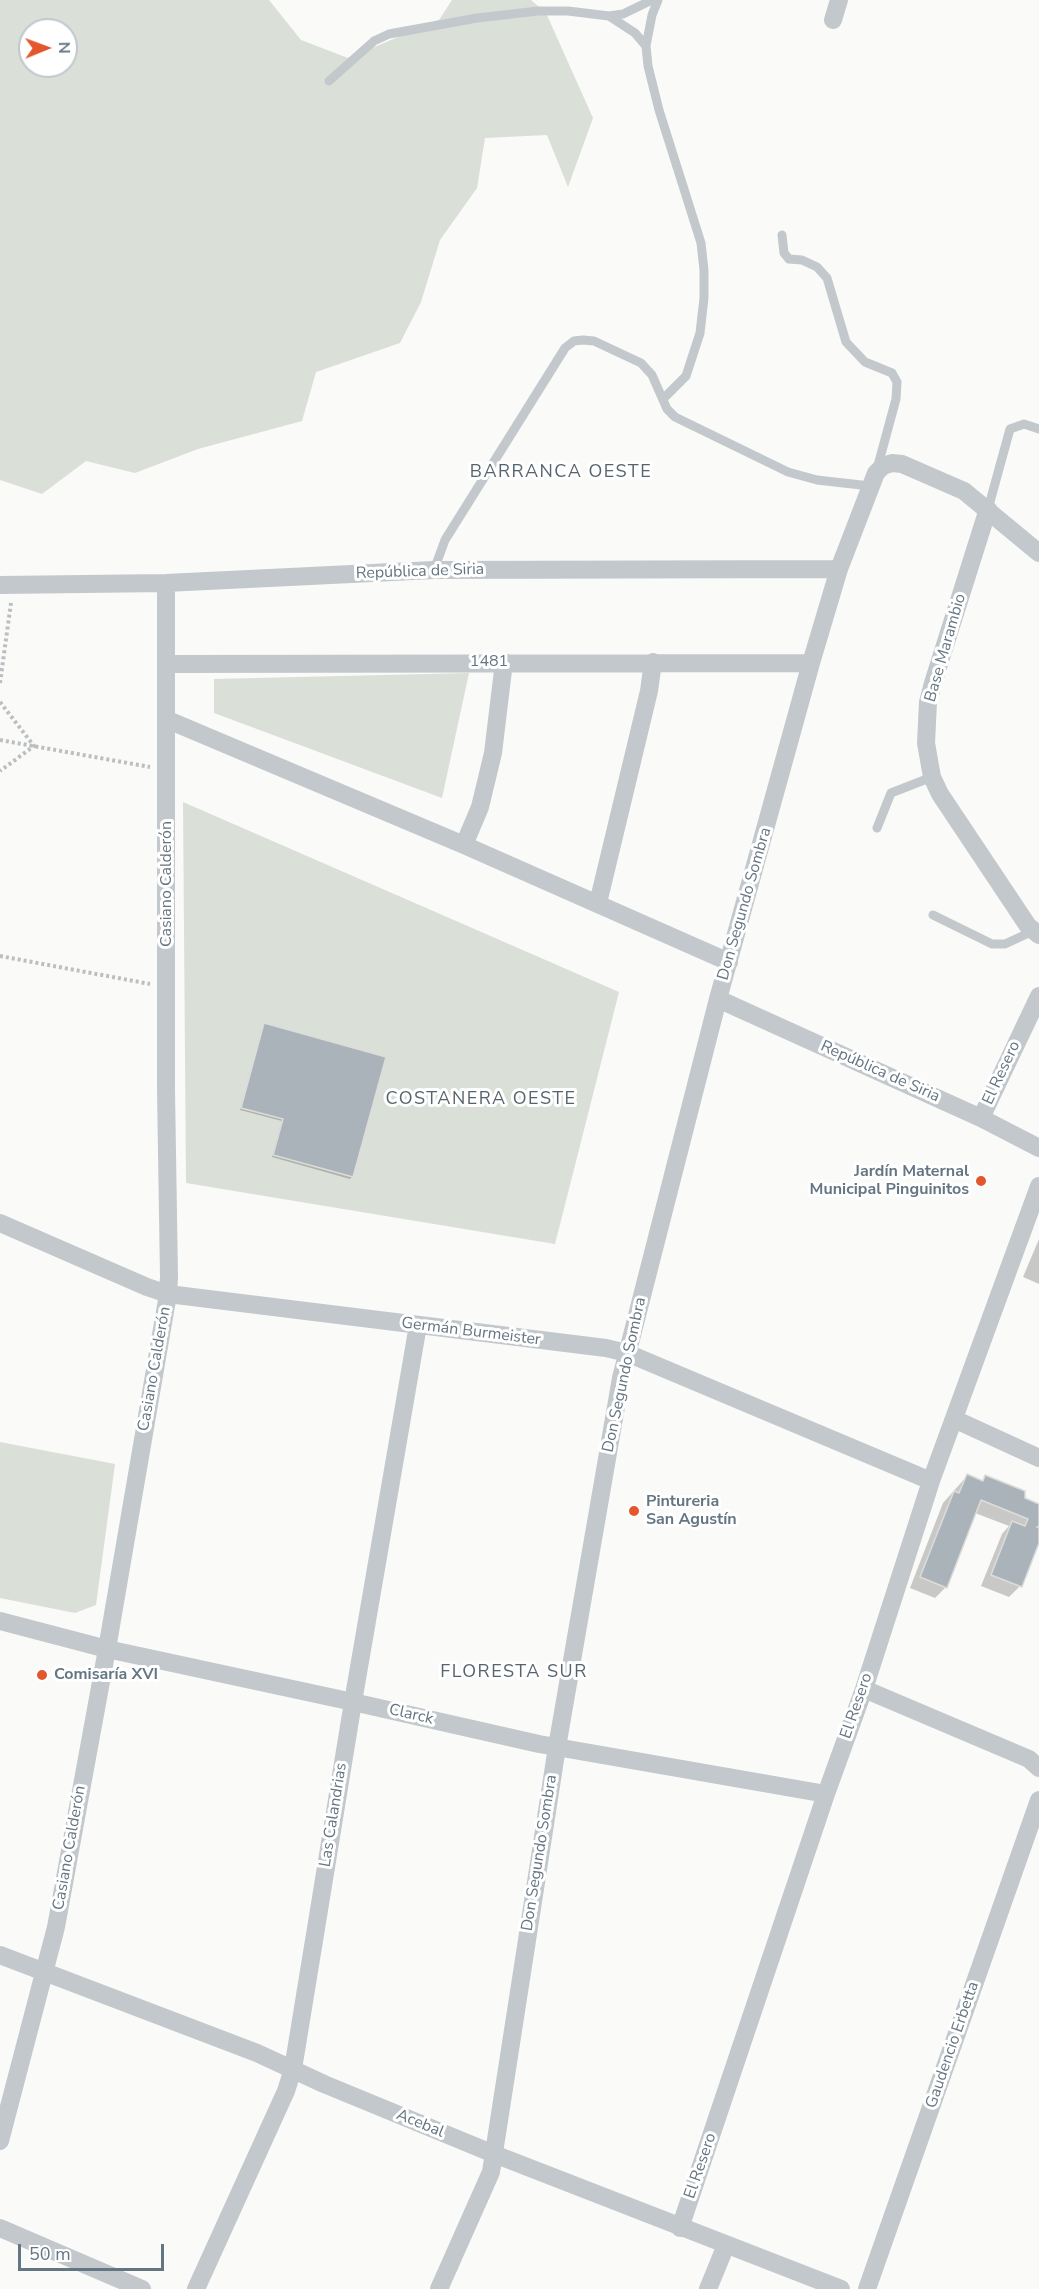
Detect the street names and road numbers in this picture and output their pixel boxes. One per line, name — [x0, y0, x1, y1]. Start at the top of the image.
street label: República de Siria — [355, 560, 485, 584]
street label: Base Marambio — [921, 592, 971, 704]
street label: 1481 — [470, 652, 508, 672]
street label: Casiano Calderón — [157, 821, 177, 947]
street label: Don Segundo Sombra — [714, 825, 776, 983]
street label: República de Siria — [817, 1037, 943, 1107]
street label: El Resero — [979, 1038, 1025, 1108]
street label: Don Segundo Sombra — [599, 1296, 651, 1454]
street label: Casiano Calderón — [135, 1305, 175, 1433]
street label: Germán Burmeister — [400, 1314, 542, 1350]
street label: El Resero — [837, 1671, 877, 1741]
street label: Clarck — [387, 1701, 435, 1729]
street label: Las Calandrias — [316, 1762, 352, 1868]
street label: Don Segundo Sombra — [518, 1773, 562, 1933]
street label: Casiano Calderón — [50, 1784, 90, 1912]
street label: Gaudencio Erbetta — [922, 1979, 984, 2111]
street label: Acebal — [393, 2106, 447, 2142]
street label: El Resero — [681, 2131, 721, 2201]

